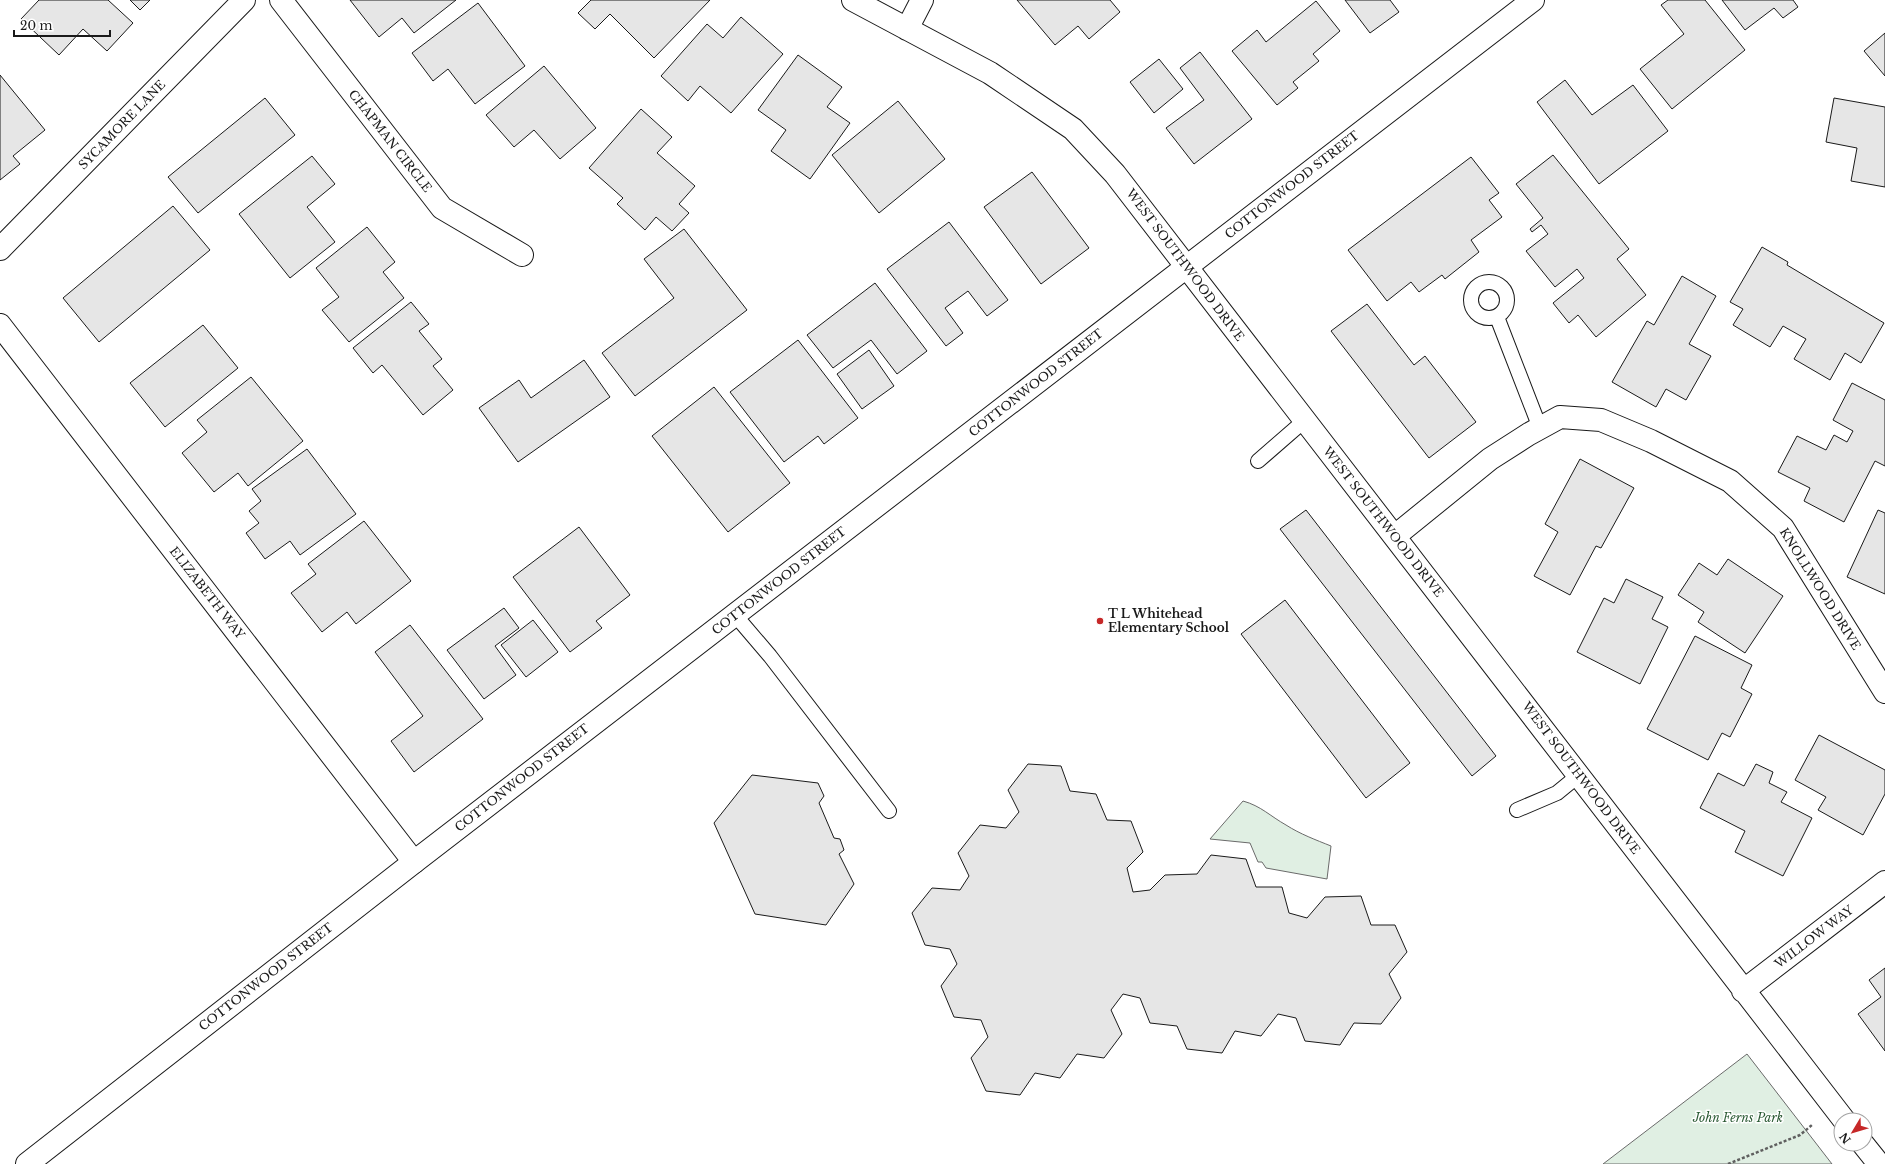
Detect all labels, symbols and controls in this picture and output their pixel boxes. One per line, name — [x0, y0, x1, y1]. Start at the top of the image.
scale bar — [14, 12, 110, 38]
text: 20 m — [20, 18, 52, 33]
street label: SYCAMORE LANE — [75, 77, 168, 172]
street label: CHAPMAN CIRCLE — [346, 87, 435, 195]
street label: COTTONWOOD STREET — [1222, 127, 1362, 242]
street label: WEST SOUTHWOOD DRIVE — [1123, 185, 1248, 344]
street label: COTTONWOOD STREET — [966, 325, 1106, 440]
street label: WEST SOUTHWOOD DRIVE — [1319, 443, 1447, 600]
street label: COTTONWOOD STREET — [709, 523, 849, 638]
street label: KNOLLWOOD DRIVE — [1777, 525, 1864, 653]
street label: ELIZABETH WAY — [167, 544, 248, 642]
place label: T L Whitehead Elementary School — [1108, 606, 1230, 635]
marker: T L Whitehead Elementary School — [1095, 616, 1105, 626]
street label: WEST SOUTHWOOD DRIVE — [1519, 698, 1644, 857]
street label: COTTONWOOD STREET — [452, 720, 592, 835]
street label: WILLOW WAY — [1771, 902, 1856, 972]
street label: COTTONWOOD STREET — [196, 919, 336, 1034]
park label: John Ferns Park — [1692, 1110, 1783, 1125]
north arrow — [1833, 1112, 1873, 1152]
text: N — [1836, 1129, 1854, 1147]

